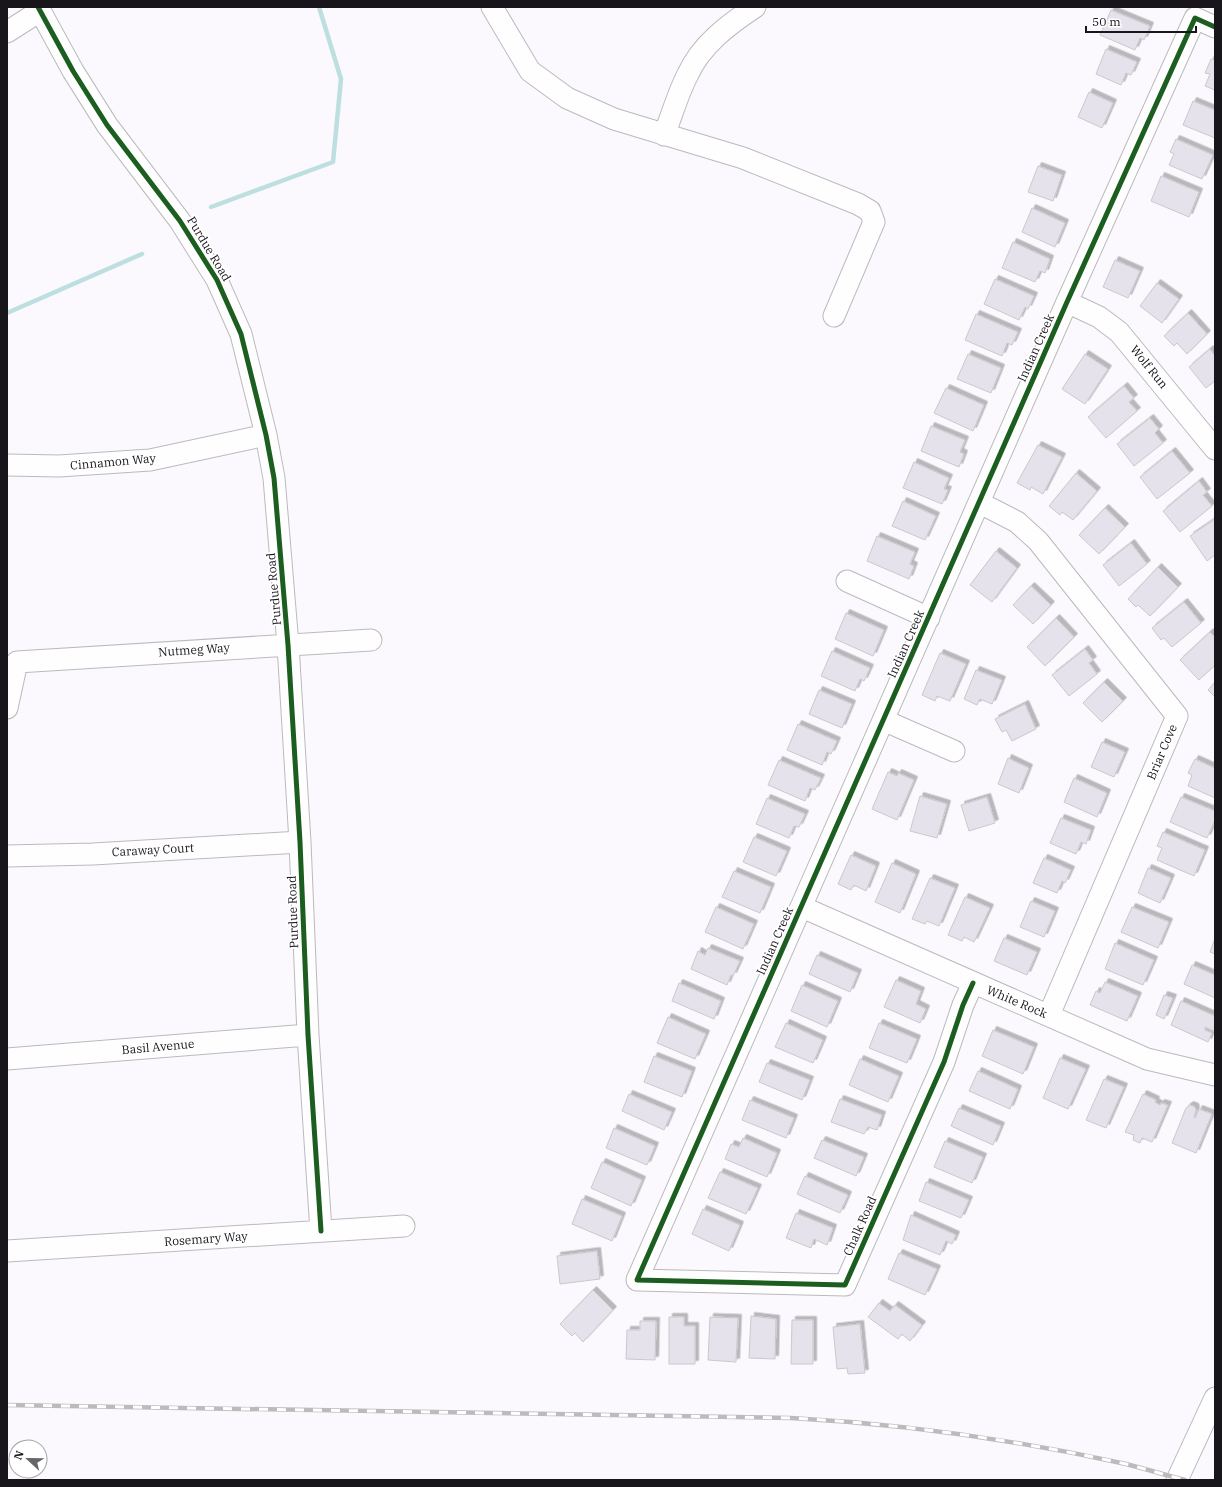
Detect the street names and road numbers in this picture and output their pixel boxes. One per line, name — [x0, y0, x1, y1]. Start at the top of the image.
street label: Purdue Road — [184, 214, 235, 284]
street label: Indian Creek — [1014, 312, 1057, 384]
street label: Wolf Run — [1127, 342, 1172, 392]
street label: Cinnamon Way — [70, 450, 157, 473]
street label: Purdue Road — [263, 552, 284, 626]
street label: Indian Creek — [884, 608, 927, 680]
street label: Nutmeg Way — [158, 639, 231, 659]
street label: Briar Cove — [1143, 722, 1180, 782]
street label: Caraway Court — [111, 840, 195, 859]
street label: Purdue Road — [284, 875, 301, 949]
street label: Indian Creek — [753, 905, 796, 977]
street label: White Rock — [985, 982, 1050, 1021]
street label: Basil Avenue — [121, 1036, 195, 1057]
street label: Chalk Road — [840, 1194, 879, 1258]
street label: Rosemary Way — [164, 1228, 249, 1249]

